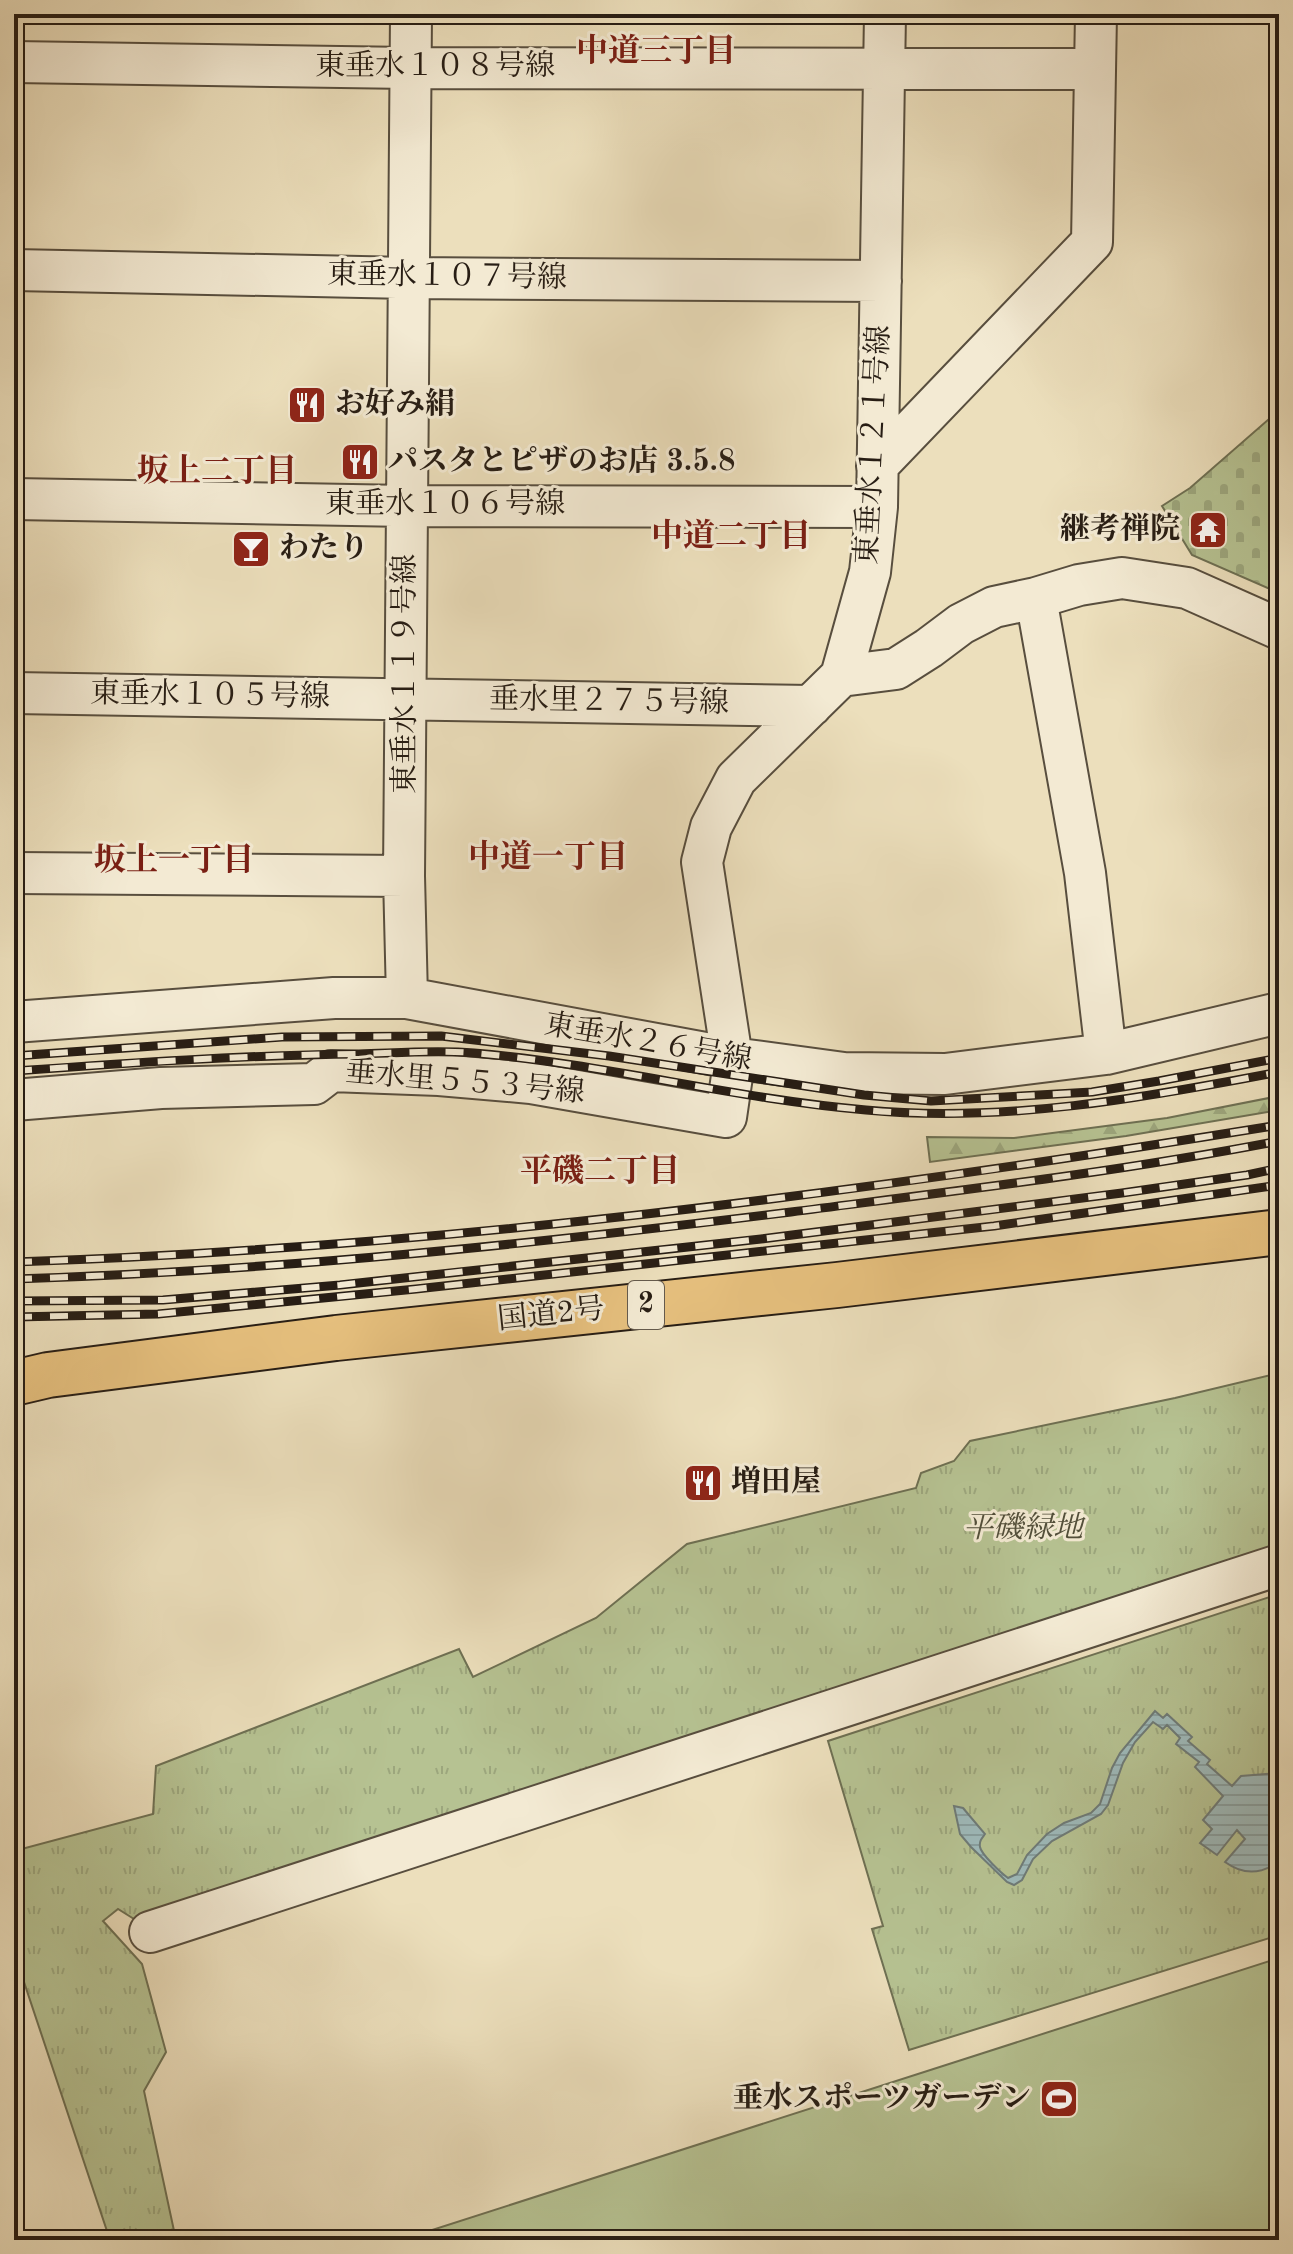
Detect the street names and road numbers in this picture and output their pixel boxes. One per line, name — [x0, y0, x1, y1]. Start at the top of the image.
street label: 東垂水１０８号線 — [315, 49, 555, 82]
street label: 東垂水１０７号線 — [327, 257, 567, 294]
street label: 東垂水１２１号線 — [850, 324, 895, 566]
street label: 東垂水１０６号線 — [325, 487, 565, 520]
street label: 東垂水１１９号線 — [388, 554, 421, 794]
street label: 東垂水１０５号線 — [90, 676, 330, 713]
street label: 垂水里２７５号線 — [489, 682, 729, 719]
street label: 東垂水２６号線 — [542, 1007, 755, 1076]
street label: 垂水里５５３号線 — [344, 1055, 586, 1108]
road number: 2 — [628, 1281, 664, 1329]
street label: 国道2号 — [496, 1291, 606, 1336]

